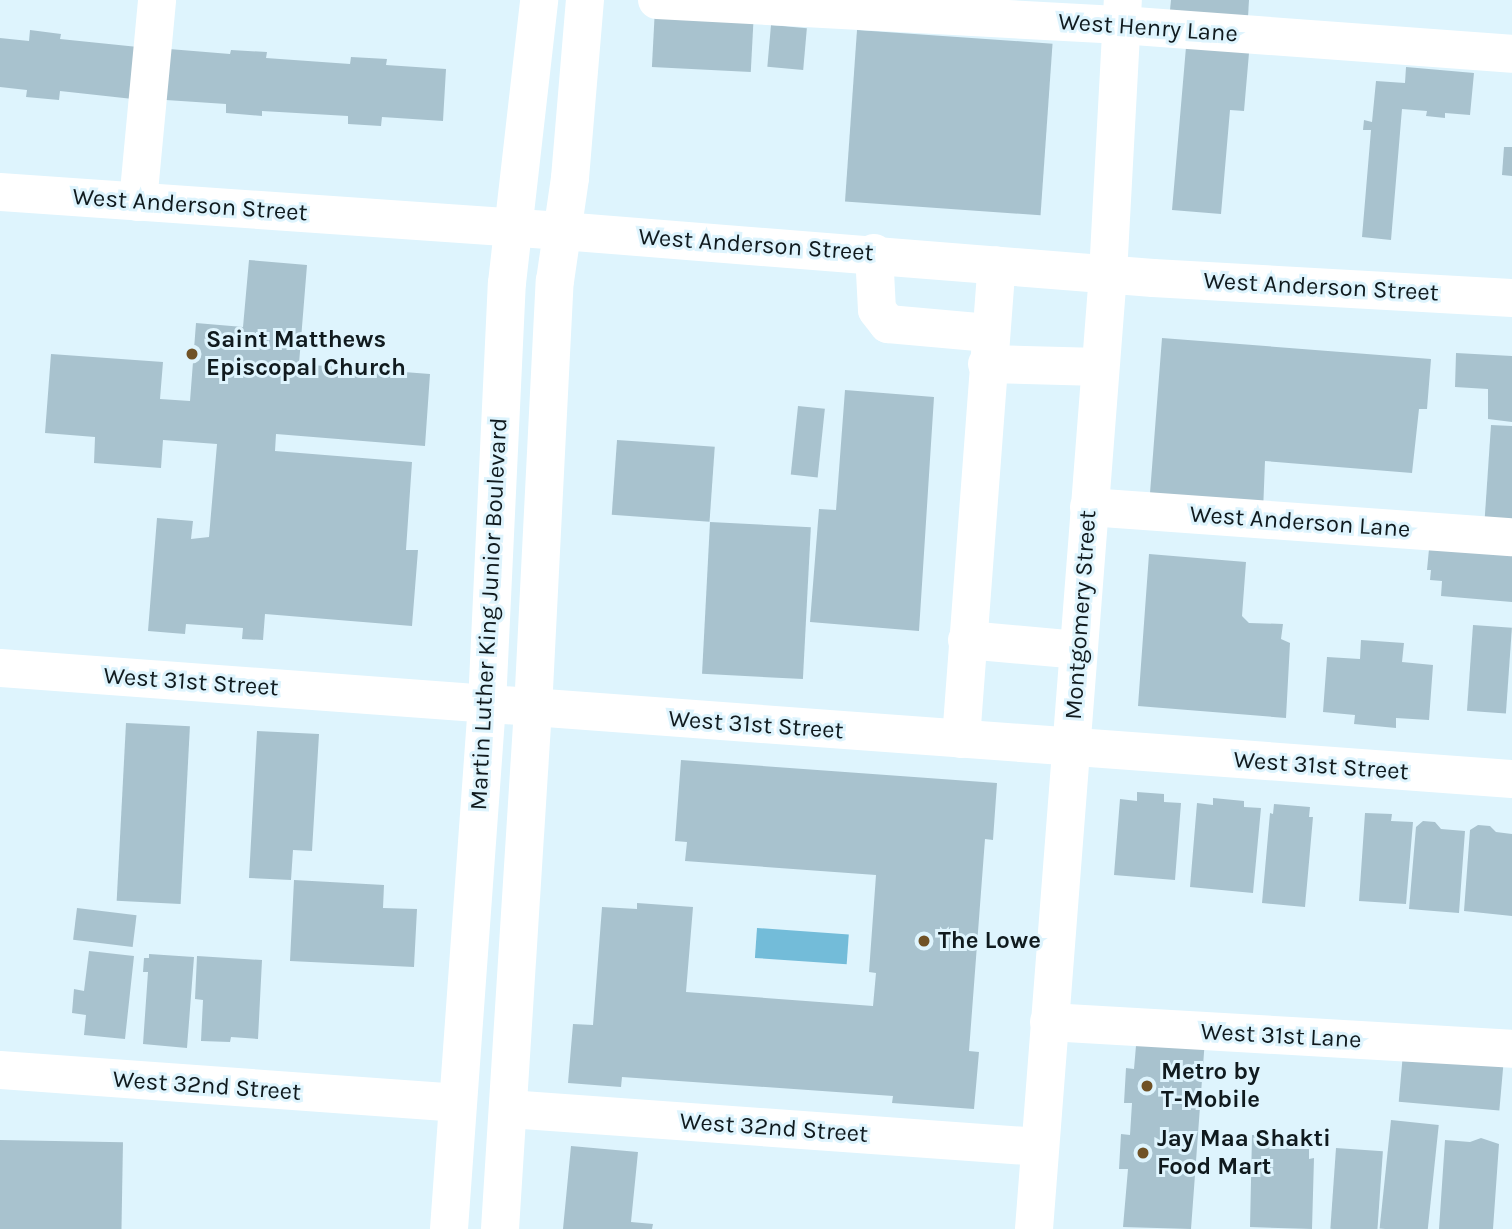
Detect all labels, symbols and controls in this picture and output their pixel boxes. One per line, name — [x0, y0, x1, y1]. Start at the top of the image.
street label: West Henry Lane — [1057, 7, 1239, 49]
street label: West Anderson Street — [71, 182, 309, 228]
street label: West Anderson Street — [637, 222, 875, 268]
street label: West Anderson Street — [1203, 266, 1439, 308]
place label: Saint Matthews Episcopal Church — [206, 326, 406, 382]
marker: Saint Matthews Episcopal Church — [184, 346, 200, 362]
street label: Martin Luther King Junior Boulevard — [464, 417, 514, 811]
street label: West Anderson Lane — [1189, 500, 1411, 544]
street label: Montgomery Street — [1059, 509, 1103, 721]
street label: West 31st Street — [102, 662, 280, 702]
street label: West 31st Street — [667, 705, 845, 745]
street label: West 31st Street — [1232, 746, 1410, 786]
place label: The Lowe — [938, 927, 1041, 955]
marker: The Lowe — [916, 933, 932, 949]
street label: West 31st Lane — [1200, 1017, 1362, 1055]
place label: Metro by T-Mobile — [1161, 1058, 1260, 1114]
street label: West 32nd Street — [112, 1065, 302, 1107]
marker: Metro by T-Mobile — [1139, 1078, 1155, 1094]
street label: West 32nd Street — [679, 1107, 869, 1149]
place label: Jay Maa Shakti Food Mart — [1157, 1125, 1331, 1181]
marker: Jay Maa Shakti Food Mart — [1135, 1145, 1151, 1161]

